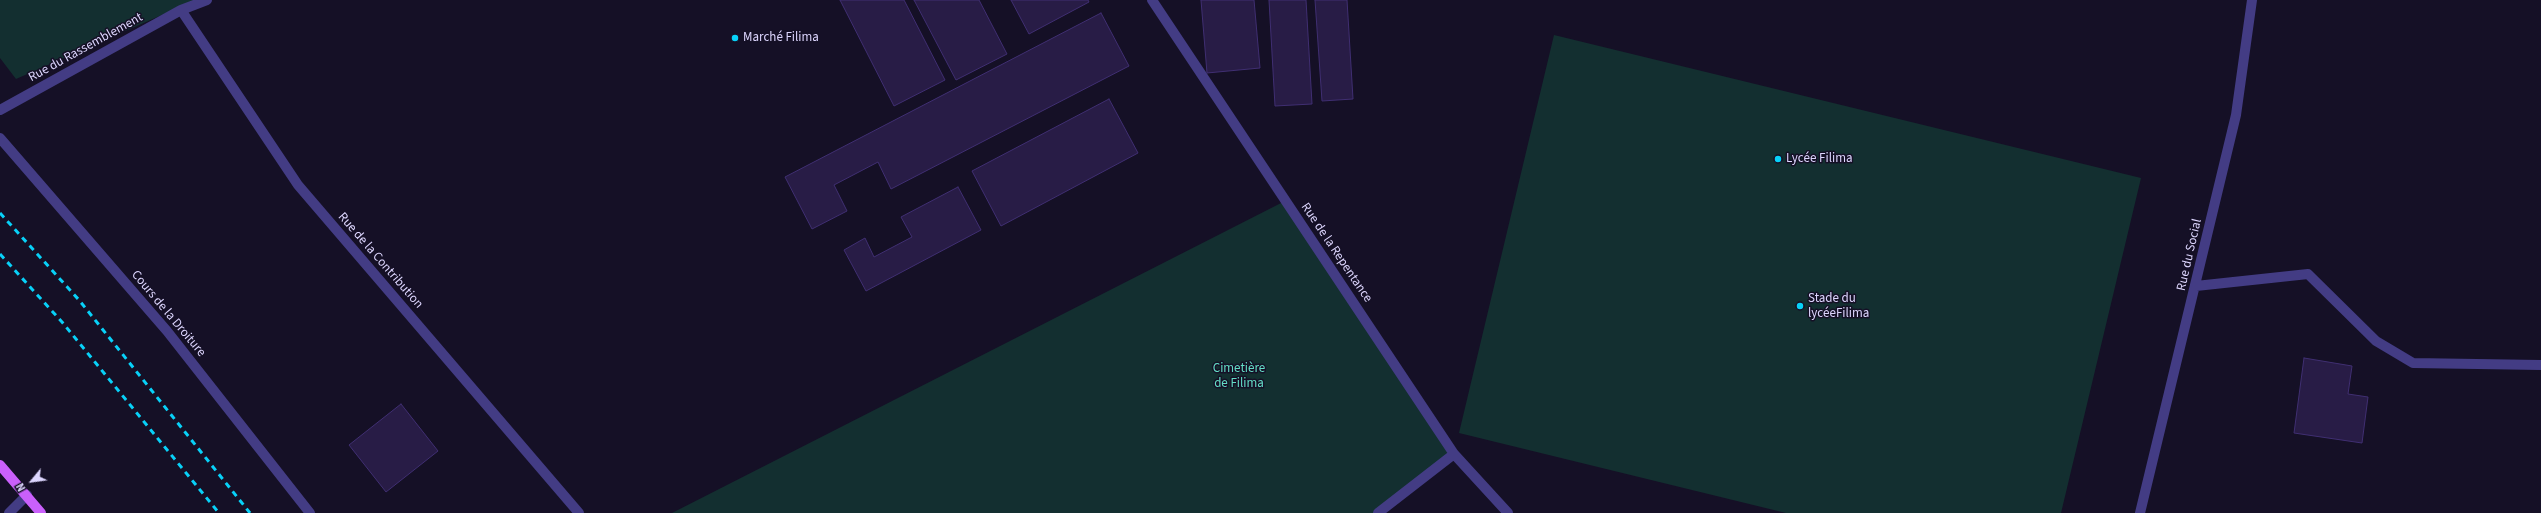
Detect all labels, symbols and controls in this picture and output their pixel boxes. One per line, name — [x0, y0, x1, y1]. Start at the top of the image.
street label: Rue du Rassemblement — [26, 10, 146, 86]
place label: Marché Filima — [743, 30, 819, 46]
marker: Marché Filima — [730, 33, 740, 43]
place label: Lycée Filima — [1786, 151, 1852, 167]
marker: Lycée Filima — [1773, 154, 1783, 164]
street label: Rue de la Repentance — [1297, 200, 1375, 306]
street label: Rue de la Contribution — [334, 210, 426, 312]
street label: Rue du Social — [2174, 217, 2206, 293]
street label: Cours de la Droiture — [127, 268, 209, 360]
place label: Stade du lycéeFilima — [1808, 291, 1869, 322]
marker: Stade du lycéeFilima — [1795, 301, 1805, 311]
park label: Cimetière de Filima — [1213, 361, 1265, 392]
north arrow — [12, 461, 52, 501]
text: N — [13, 480, 29, 494]

